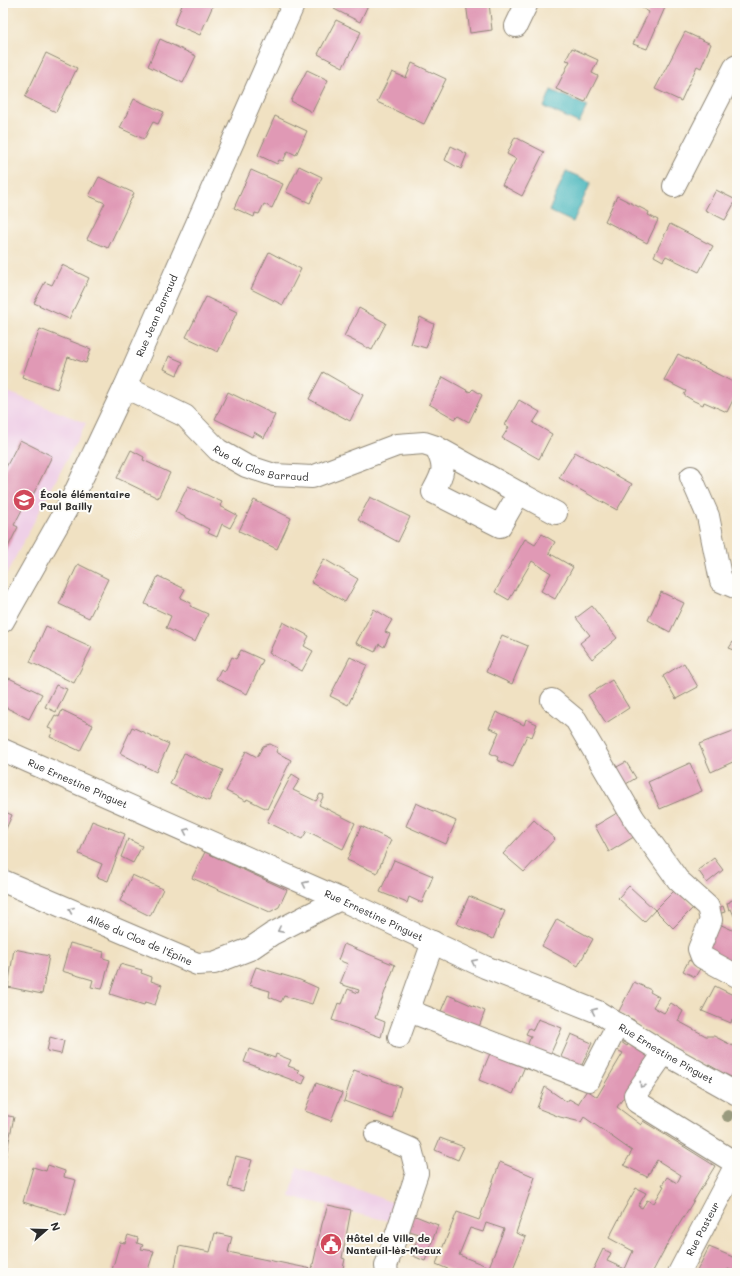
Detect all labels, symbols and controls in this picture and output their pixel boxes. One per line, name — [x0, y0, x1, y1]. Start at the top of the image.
street label: Rue Jean Barraud — [132, 272, 181, 359]
street label: Rue du Clos Barraud — [210, 442, 309, 484]
school or university icon: École élémentaire Paul Bailly — [11, 487, 37, 513]
place label: École élémentaire Paul Bailly — [40, 487, 130, 513]
street label: Rue Ernestine Pinguet — [26, 755, 130, 811]
one-way arrow — [183, 828, 190, 836]
one-way arrow — [302, 881, 310, 889]
street label: Rue Ernestine Pinguet — [322, 886, 426, 944]
one-way arrow — [68, 907, 75, 915]
street label: Allée du Clos de l'Épine — [85, 911, 195, 968]
one-way arrow — [277, 925, 285, 933]
one-way arrow — [471, 959, 478, 967]
one-way arrow — [591, 1007, 598, 1015]
street label: Rue Ernestine Pinguet — [616, 1020, 716, 1086]
one-way arrow — [639, 1081, 647, 1088]
street label: Rue Pasteur — [682, 1199, 722, 1258]
north arrow — [26, 1210, 66, 1250]
text: N — [47, 1220, 64, 1233]
public building icon: Hôtel de Ville de Nanteuil-lès-Meaux — [318, 1231, 344, 1257]
place label: Hôtel de Ville de Nanteuil-lès-Meaux — [346, 1231, 441, 1257]

